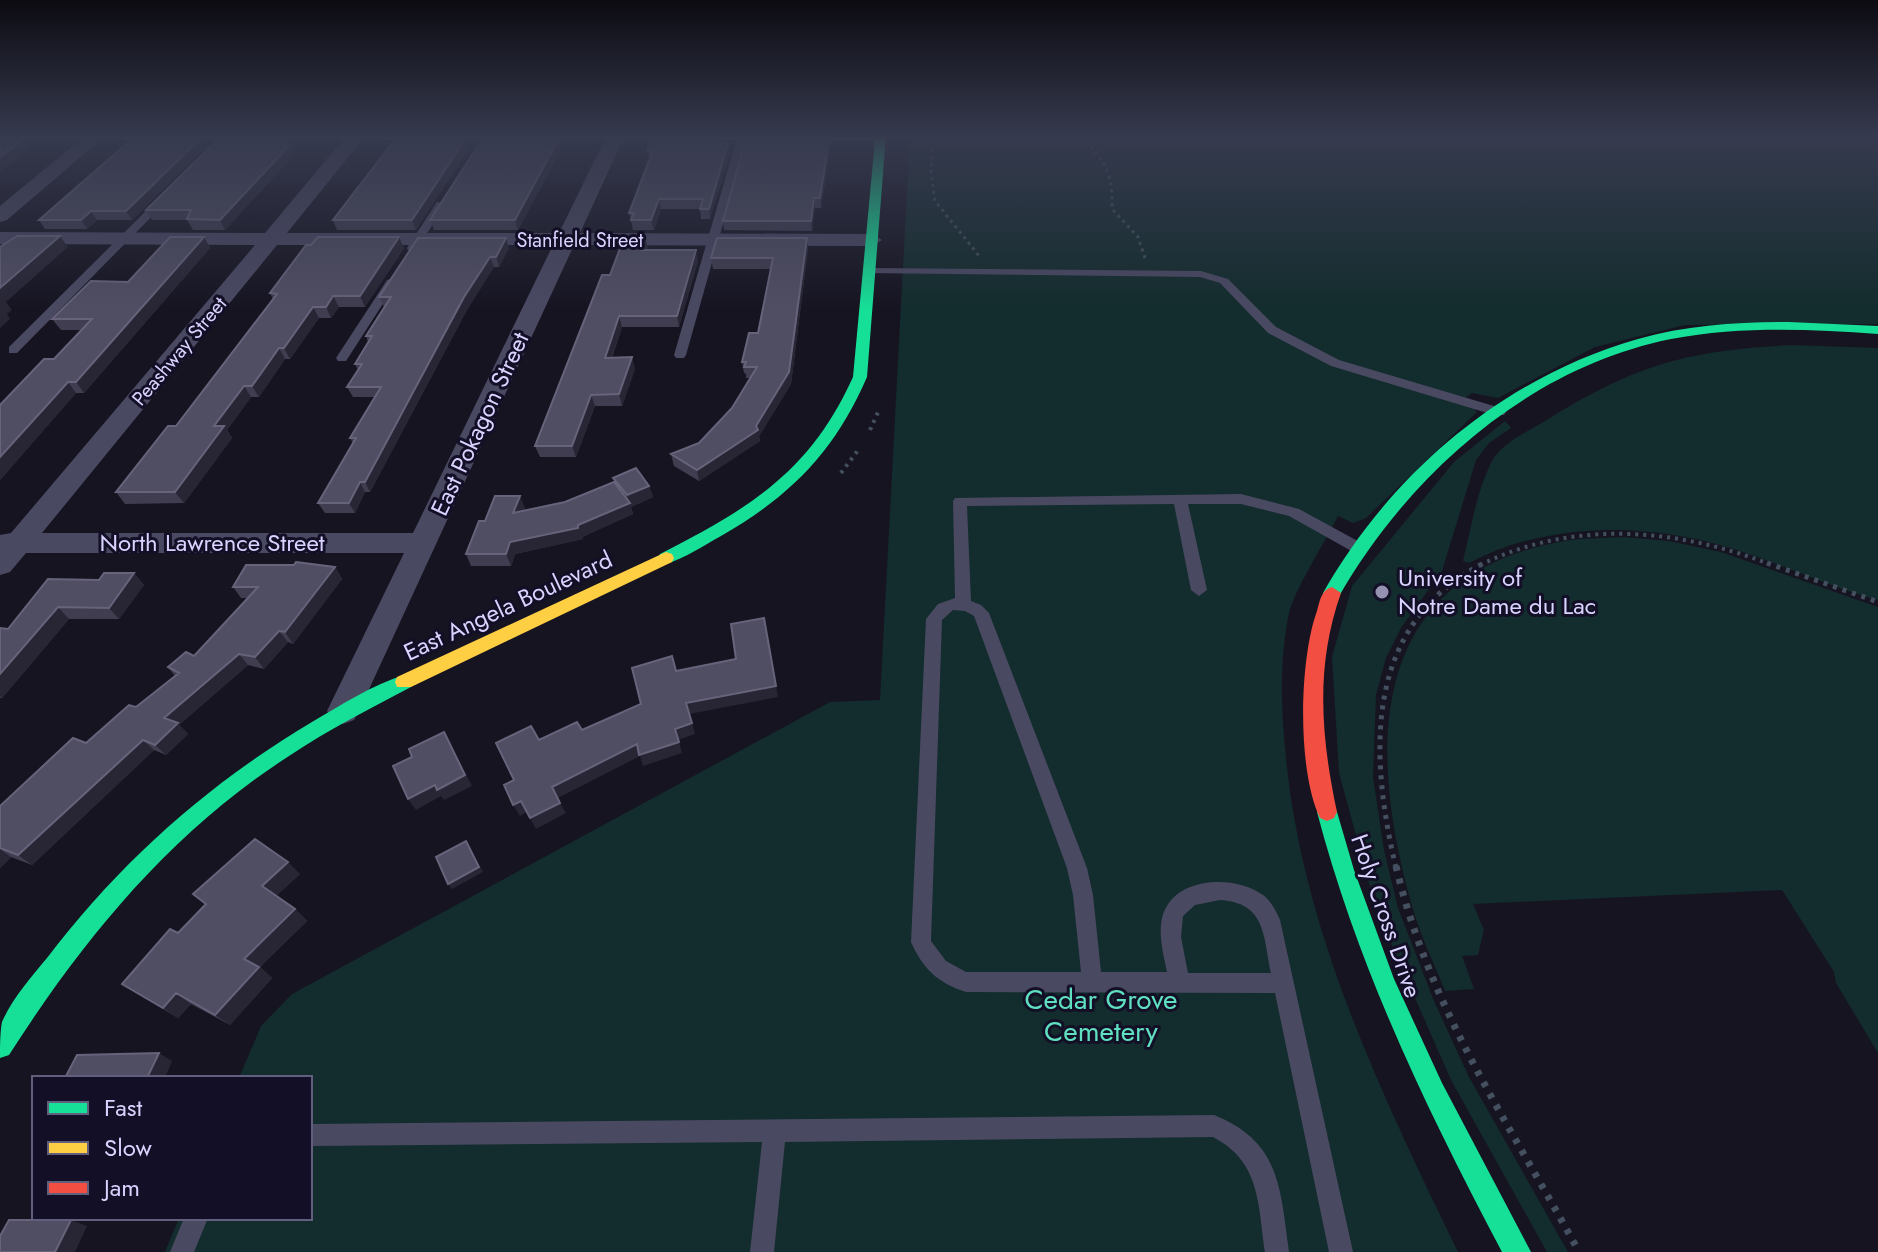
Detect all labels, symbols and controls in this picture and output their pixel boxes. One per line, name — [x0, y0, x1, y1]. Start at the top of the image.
street label: Stanfield Street — [517, 226, 644, 255]
street label: Peashway Street — [125, 290, 234, 412]
street label: East Pokagon Street — [422, 326, 538, 521]
street label: North Lawrence Street — [99, 525, 325, 560]
street label: East Angela Boulevard — [398, 542, 618, 669]
place label: University of Notre Dame du Lac — [1398, 560, 1596, 623]
marker: University of Notre Dame du Lac — [1373, 583, 1391, 601]
street label: Holy Cross Drive — [1342, 829, 1431, 1002]
park label: Cedar Grove Cemetery — [1024, 979, 1178, 1052]
legend — [32, 1076, 312, 1220]
text: Fast — [104, 1090, 142, 1125]
text: Slow — [104, 1130, 152, 1165]
text: Jam — [101, 1170, 140, 1205]

